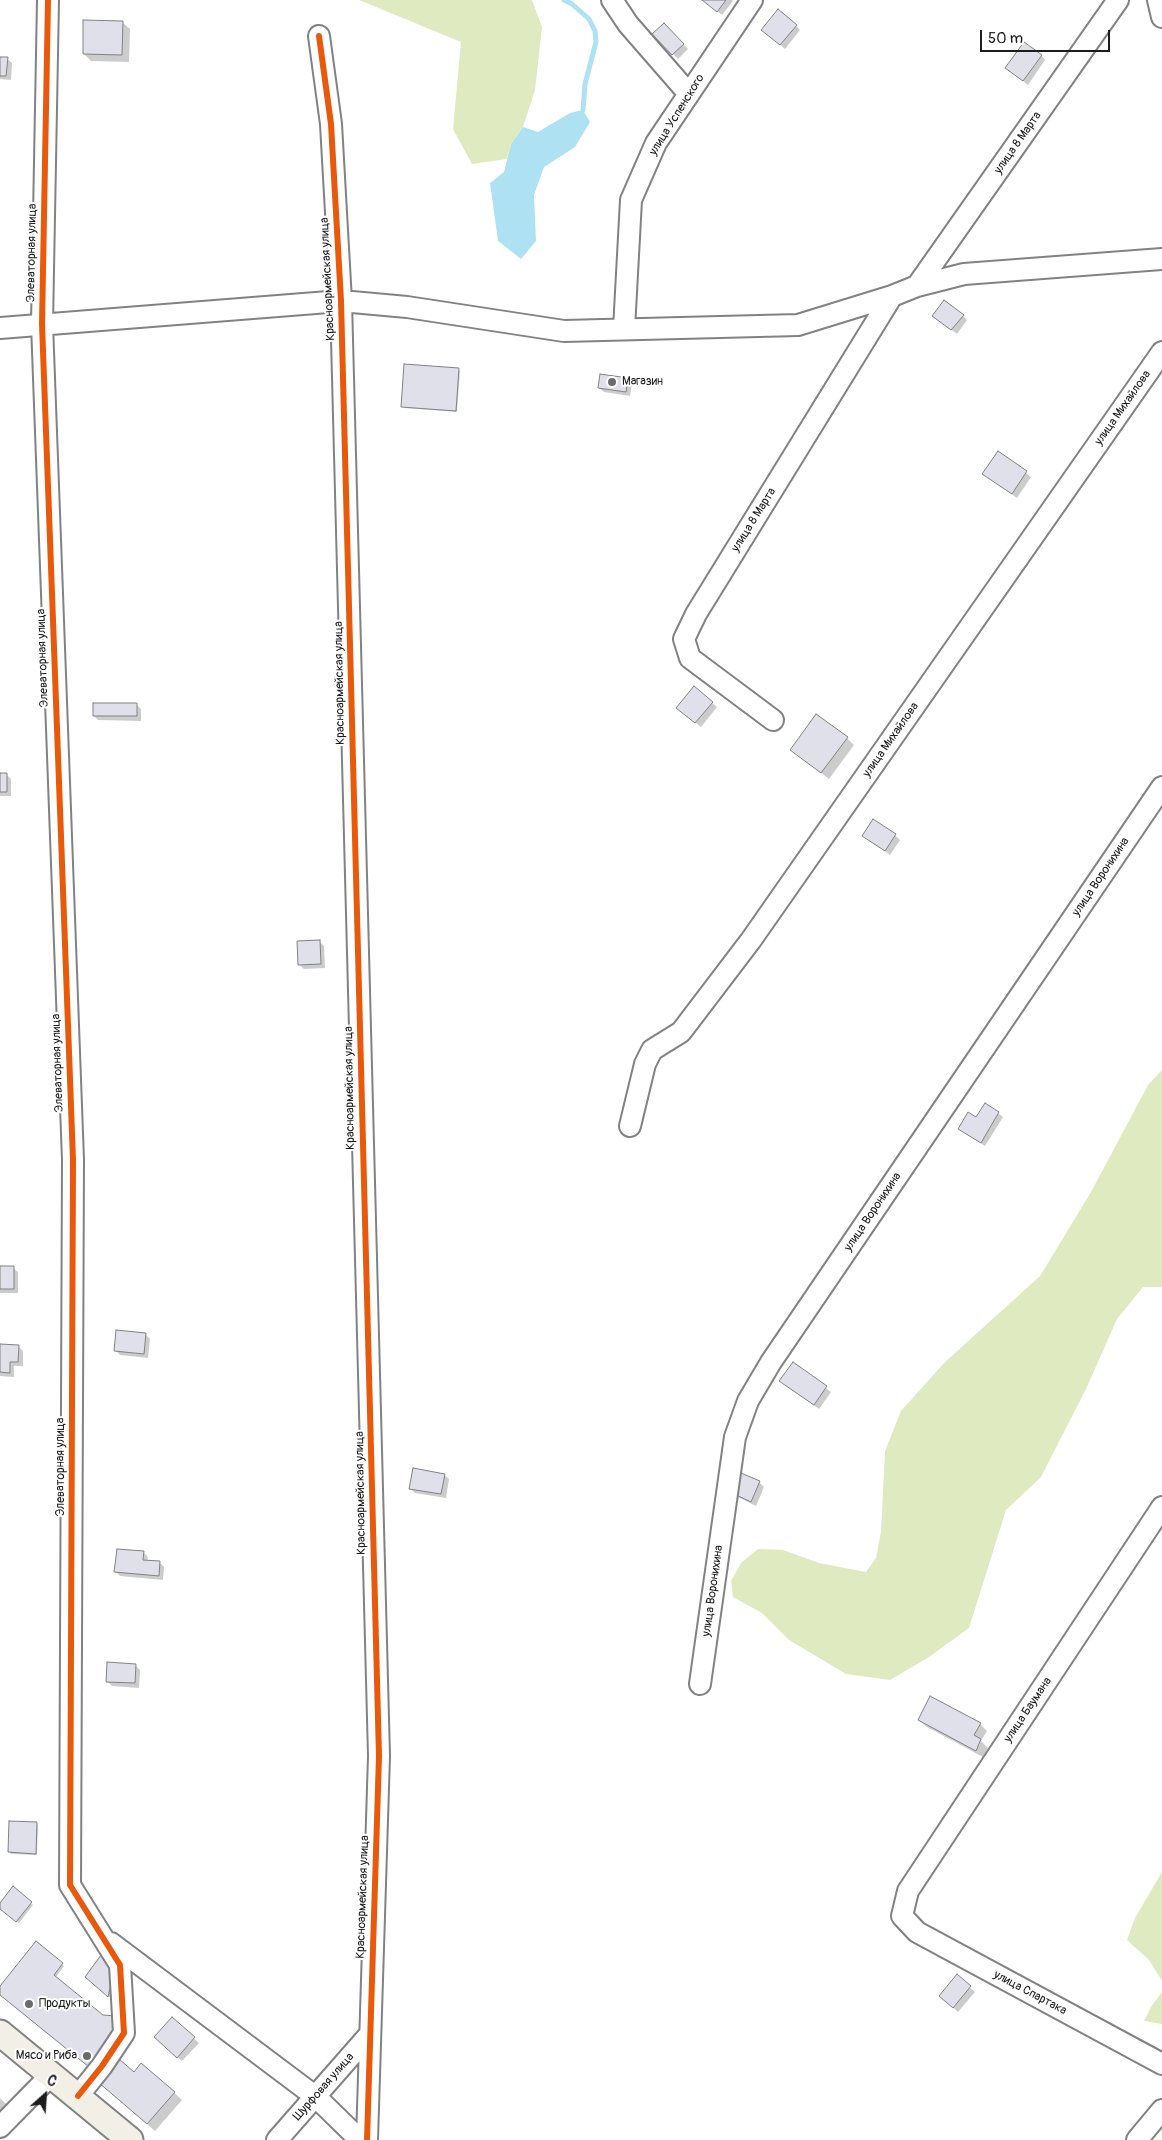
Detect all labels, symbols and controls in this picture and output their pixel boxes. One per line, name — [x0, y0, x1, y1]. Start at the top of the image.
scale bar — [982, 20, 1112, 52]
text: 50 m — [988, 29, 1023, 48]
street label: улица Успенского — [646, 72, 708, 158]
street label: улица 8 Марта — [991, 109, 1045, 177]
street label: Элеваторная улица — [24, 204, 40, 302]
street label: Красноармейская улица — [318, 217, 338, 341]
street label: улица Михайлова — [1092, 368, 1154, 448]
place label: Магазин — [622, 375, 663, 389]
marker: Магазин — [606, 376, 618, 388]
street label: улица 8 Марта — [729, 485, 779, 555]
street label: Элеваторная улица — [34, 608, 52, 708]
street label: Красноармейская улица — [332, 621, 348, 745]
street label: улица Михайлова — [860, 700, 922, 780]
street label: улица Воронихина — [1069, 835, 1133, 919]
street label: Элеваторная улица — [49, 1013, 67, 1113]
street label: Красноармейская улица — [342, 1026, 358, 1150]
street label: улица Воронихина — [841, 1170, 905, 1254]
street label: Элеваторная улица — [54, 1418, 68, 1516]
street label: Красноармейская улица — [353, 1431, 369, 1555]
street label: улица Воронихина — [699, 1544, 727, 1638]
street label: улица Баумана — [1001, 1675, 1055, 1745]
street label: Красноармейская улица — [354, 1835, 372, 1959]
street label: улица Спартака — [991, 1968, 1069, 2018]
place label: Продукты — [39, 1997, 91, 2011]
marker: Продукты — [23, 1998, 35, 2010]
place label: Мясо и Риба — [16, 2049, 77, 2063]
marker: Мясо и Риба — [81, 2050, 93, 2062]
street label: Шурфовая улица — [291, 2050, 357, 2124]
north arrow — [20, 2070, 70, 2120]
text: С — [44, 2072, 59, 2091]

